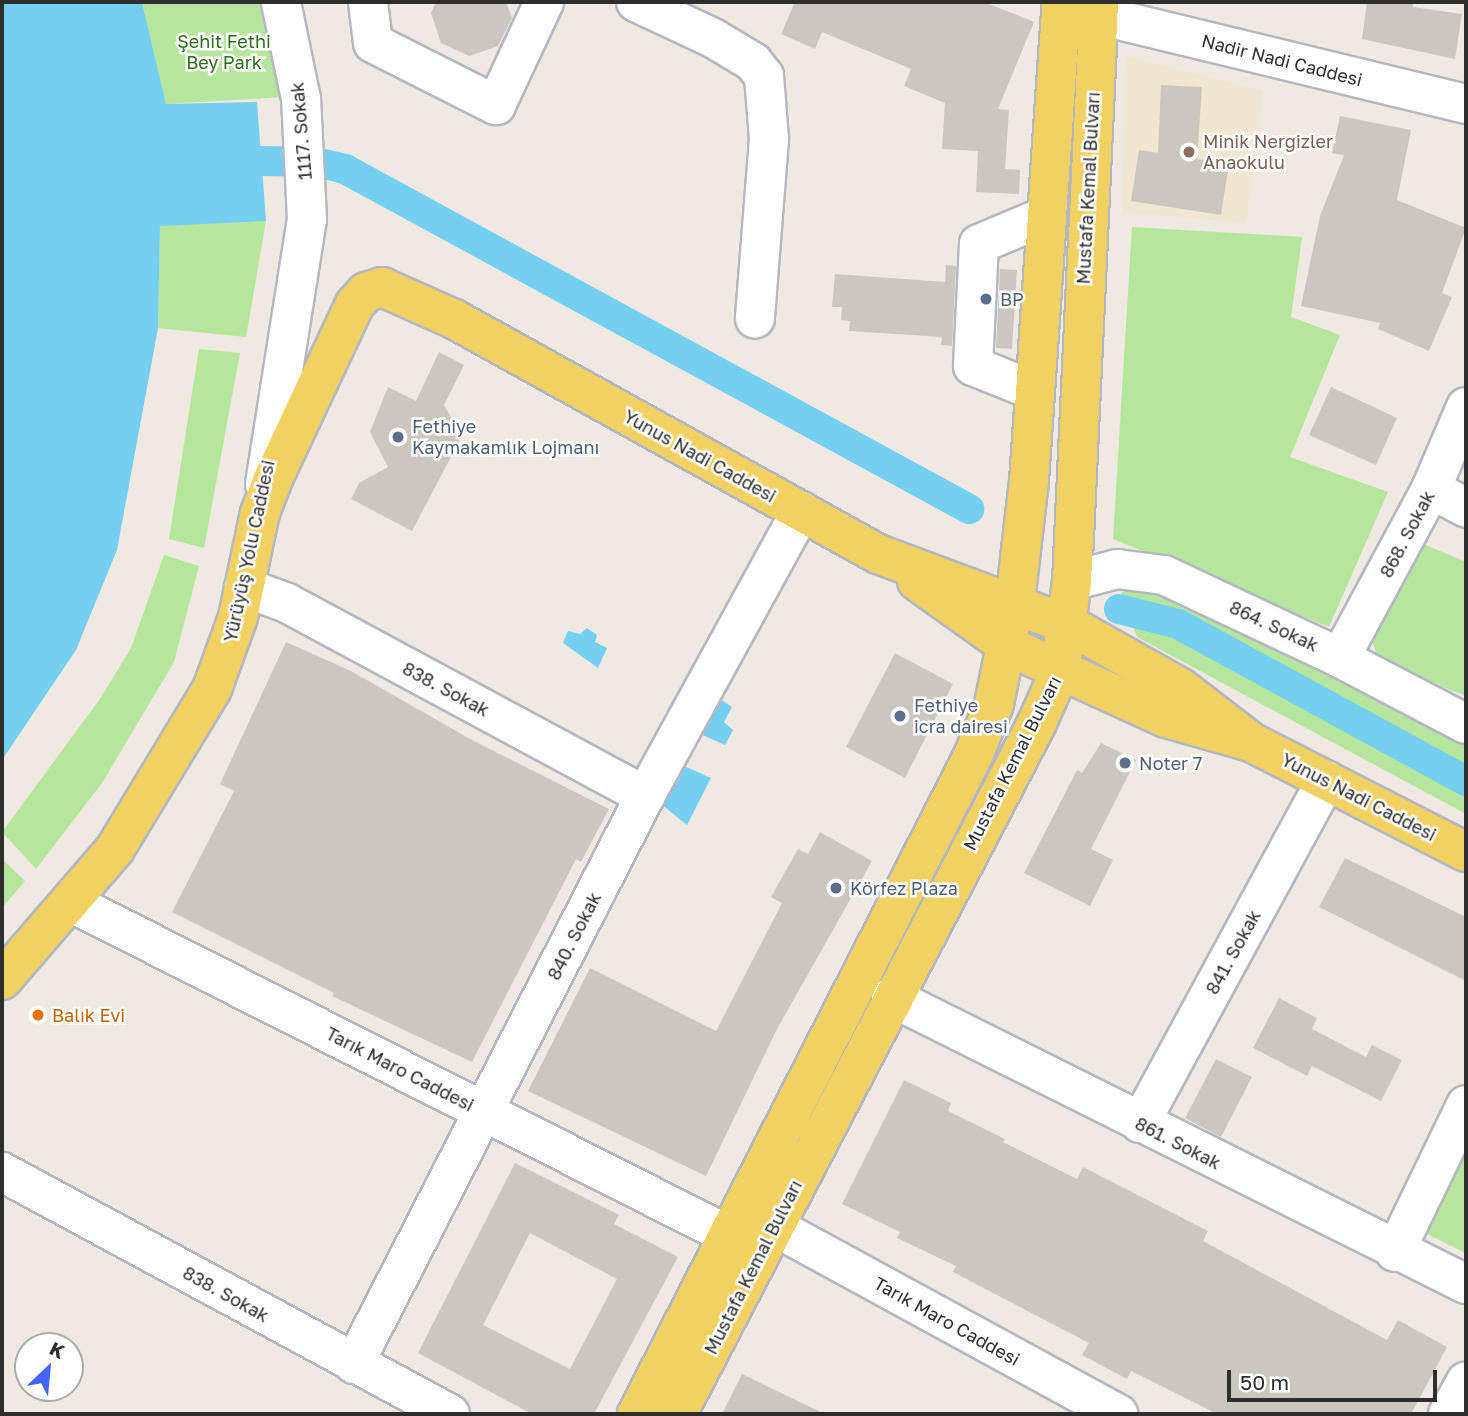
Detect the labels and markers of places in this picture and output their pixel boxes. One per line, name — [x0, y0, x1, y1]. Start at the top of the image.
place label: Minik Nergizler Anaokulu — [1203, 131, 1333, 174]
marker: Minik Nergizler Anaokulu — [1181, 144, 1197, 160]
place label: BP — [1000, 288, 1024, 310]
marker: BP — [978, 291, 994, 307]
place label: Fethiye Kaymakamlık Lojmanı — [412, 416, 599, 458]
marker: Fethiye Kaymakamlık Lojmanı — [390, 429, 406, 445]
place label: Fethiye icra dairesi — [914, 695, 1008, 738]
marker: Fethiye icra dairesi — [892, 708, 908, 724]
place label: Noter 7 — [1139, 752, 1202, 774]
marker: Noter 7 — [1117, 755, 1133, 771]
place label: Körfez Plaza — [850, 877, 958, 899]
marker: Körfez Plaza — [828, 880, 844, 896]
place label: Balık Evi — [52, 1004, 125, 1026]
marker: Balık Evi — [30, 1007, 46, 1023]

